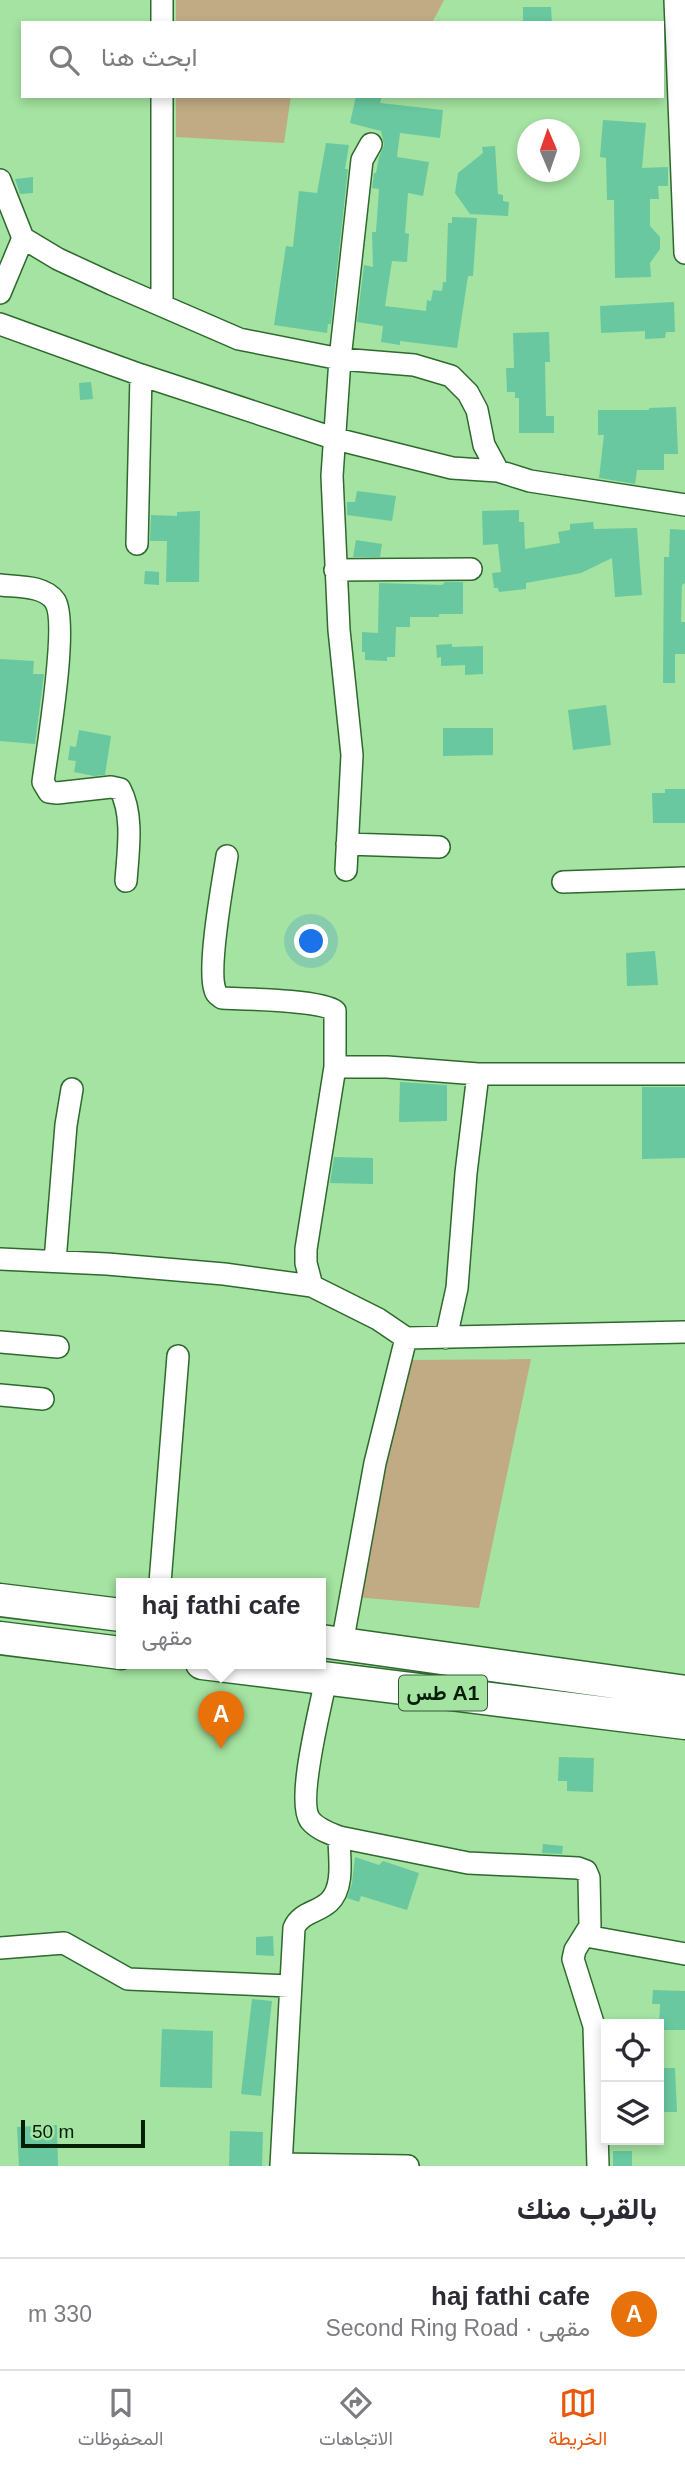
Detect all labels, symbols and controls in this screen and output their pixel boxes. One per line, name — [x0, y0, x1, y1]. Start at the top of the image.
search box — [21, 21, 664, 98]
icon: search — [45, 41, 83, 79]
text: ابحث هنا — [101, 42, 197, 72]
north arrow — [517, 119, 580, 182]
your location — [294, 924, 328, 958]
popup — [116, 1578, 326, 1669]
text: haj fathi cafe — [142, 1590, 300, 1620]
text: مقهى — [142, 1624, 193, 1650]
road number: طس A1 — [399, 1676, 487, 1710]
pin: A — [198, 1691, 244, 1749]
map controls — [601, 2019, 664, 2145]
button: locate — [601, 2019, 664, 2082]
button: layers — [601, 2082, 664, 2145]
scale bar — [21, 2117, 145, 2149]
text: 50 m — [32, 2121, 74, 2142]
text: بالقرب منك — [517, 2192, 657, 2225]
text: haj fathi cafe — [431, 2281, 590, 2311]
text: 330 m — [28, 2301, 92, 2327]
text: A — [626, 2301, 642, 2327]
text: مقهى · Second Ring Road — [325, 2315, 590, 2341]
tab: المحفوظات — [78, 2384, 163, 2455]
tab: الاتجاهات — [319, 2384, 393, 2455]
tab: الخريطة — [548, 2384, 607, 2455]

